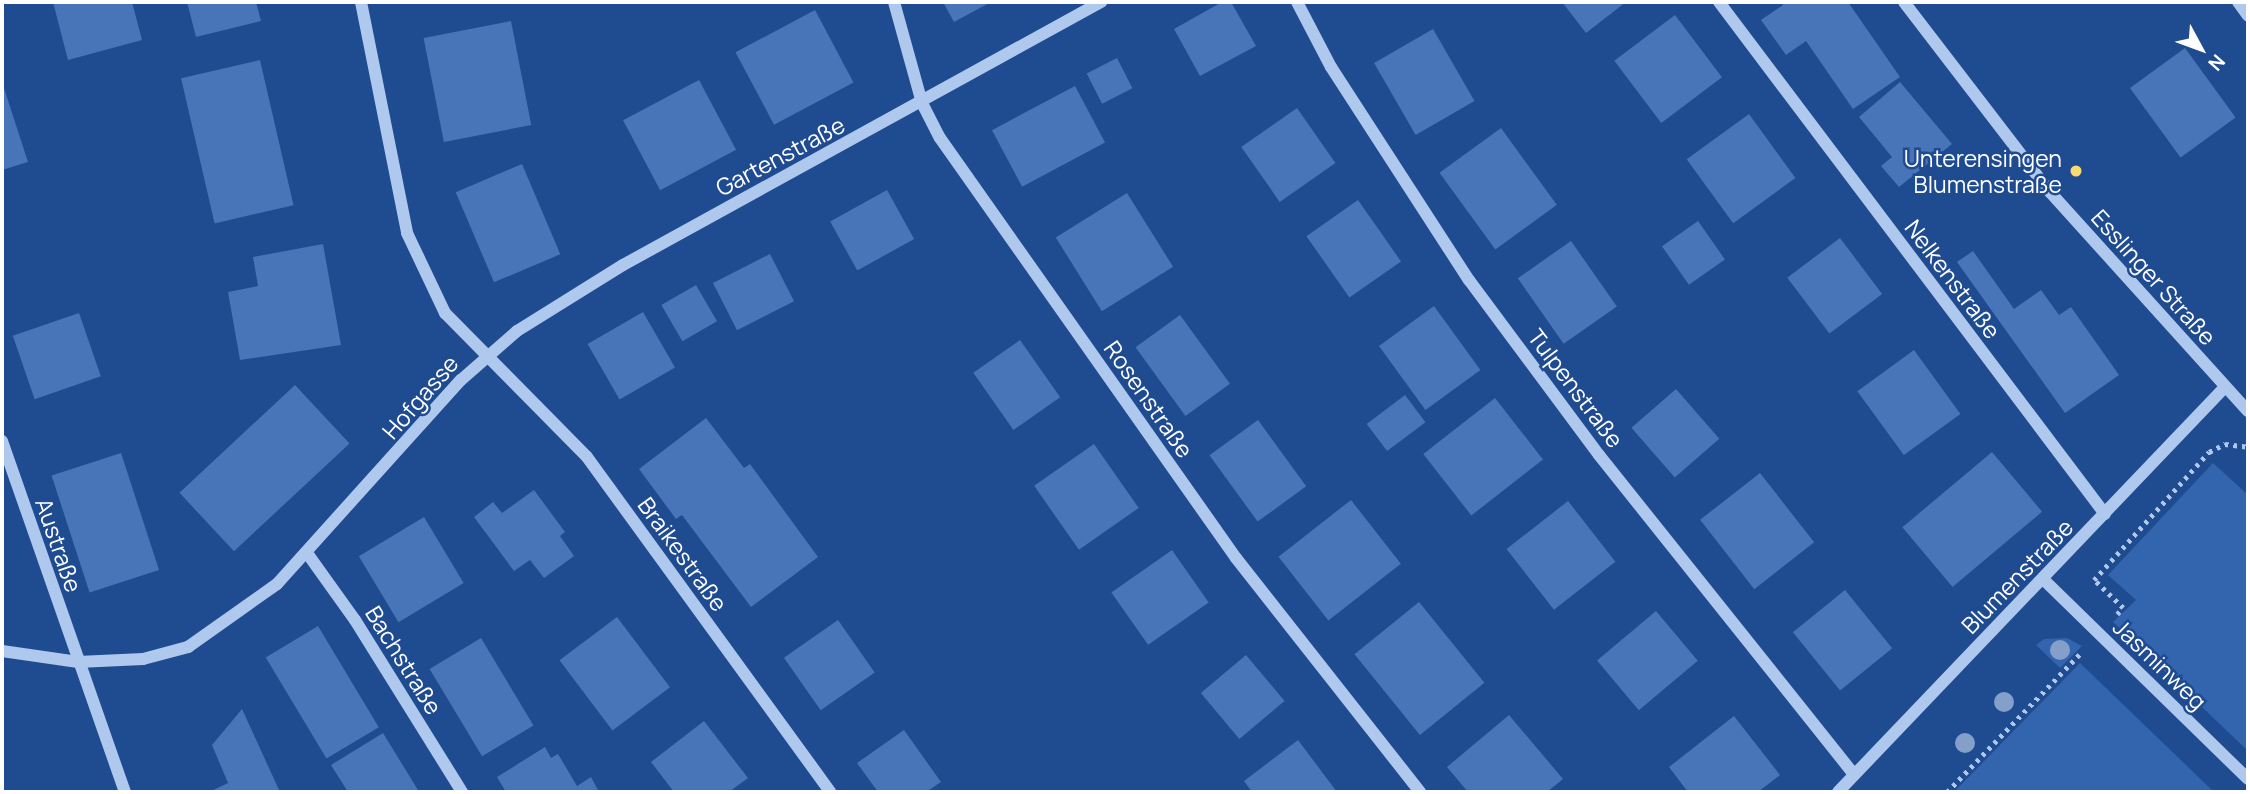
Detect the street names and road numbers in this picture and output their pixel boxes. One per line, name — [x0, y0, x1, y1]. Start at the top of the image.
street label: Gartenstraße — [711, 111, 849, 201]
street label: Esslinger Straße — [2086, 204, 2222, 350]
street label: Nelkenstraße — [1899, 214, 2007, 344]
street label: Tulpenstraße — [1523, 323, 1629, 453]
street label: Rosenstraße — [1099, 335, 1199, 463]
street label: Hofgasse — [376, 350, 464, 444]
street label: Braikestraße — [633, 492, 733, 616]
street label: Austraße — [30, 494, 88, 596]
street label: Blumenstraße — [1956, 513, 2078, 639]
street label: Bachstraße — [360, 601, 448, 719]
street label: Jasminweg — [2108, 613, 2212, 715]

